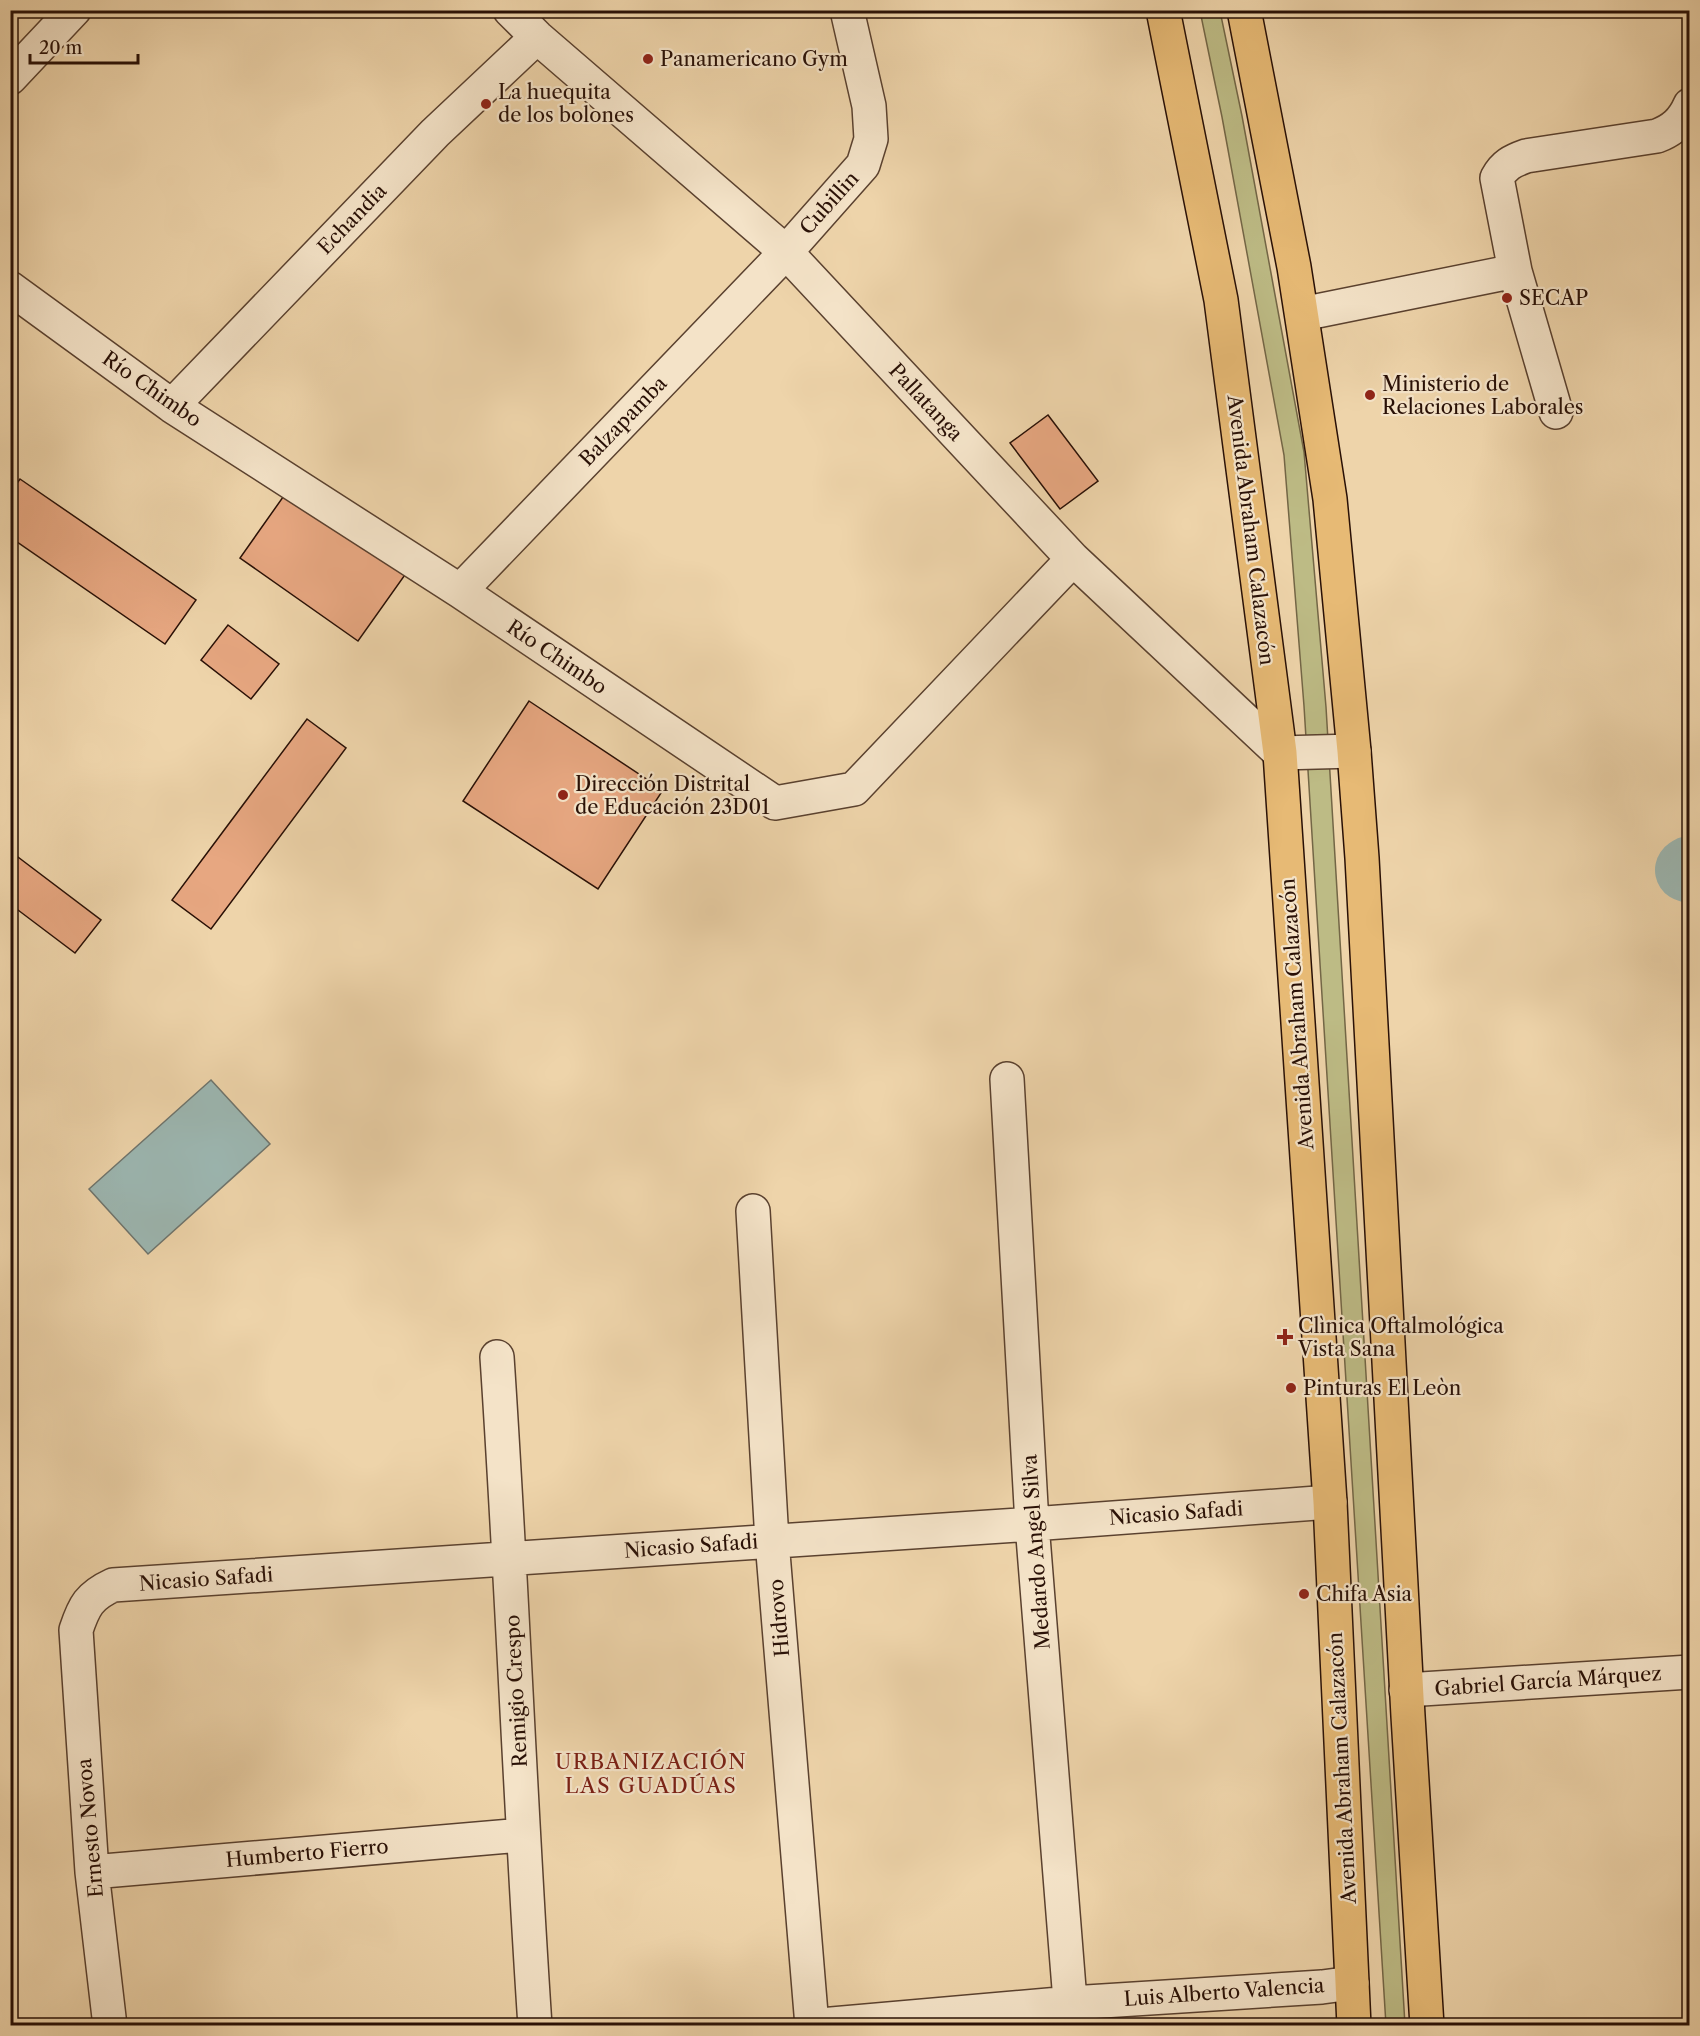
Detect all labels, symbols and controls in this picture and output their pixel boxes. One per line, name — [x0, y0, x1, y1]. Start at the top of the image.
scale bar — [30, 27, 138, 65]
text: 20 m — [39, 37, 83, 59]
place label: Panamericano Gym — [660, 47, 848, 71]
marker: Panamericano Gym — [641, 52, 655, 66]
place label: La huequita de los bolones — [498, 80, 634, 127]
marker: La huequita de los bolones — [479, 97, 493, 111]
street label: Cubillin — [795, 166, 864, 239]
street label: Echandia — [313, 178, 392, 259]
place label: SECAP — [1519, 286, 1588, 310]
marker: SECAP — [1500, 291, 1514, 305]
street label: Río Chimbo — [98, 346, 206, 432]
street label: Pallatanga — [884, 358, 968, 446]
street label: Balzapamba — [574, 371, 672, 471]
place label: Ministerio de Relaciones Laborales — [1382, 372, 1584, 419]
marker: Ministerio de Relaciones Laborales — [1363, 388, 1377, 402]
street label: Avenida Abraham Calazacón — [1222, 393, 1280, 667]
street label: Río Chimbo — [503, 615, 611, 699]
place label: Dirección Distrital de Educación 23D01 — [575, 772, 770, 819]
marker: Dirección Distrital de Educación 23D01 — [556, 788, 570, 802]
street label: Avenida Abraham Calazacón — [1276, 877, 1319, 1152]
place label: Clìnica Oftalmológica Vista Sana — [1297, 1314, 1504, 1361]
marker: Clìnica Oftalmológica Vista Sana — [1276, 1328, 1294, 1346]
place label: Pinturas El Leòn — [1303, 1376, 1462, 1400]
marker: Pinturas El Leòn — [1284, 1381, 1298, 1395]
street label: Medardo Angel Silva — [1017, 1453, 1055, 1650]
street label: Nicasio Safadi — [1108, 1496, 1244, 1530]
street label: Nicasio Safadi — [623, 1529, 759, 1563]
street label: Nicasio Safadi — [138, 1562, 274, 1596]
street label: Hidrovo — [764, 1578, 794, 1658]
place label: Chifa Asia — [1316, 1582, 1413, 1606]
marker: Chifa Asia — [1297, 1587, 1311, 1601]
street label: Remigio Crespo — [500, 1614, 532, 1768]
street label: Avenida Abraham Calazacón — [1323, 1631, 1361, 1905]
street label: Gabriel García Márquez — [1434, 1661, 1662, 1701]
district label: URBANIZACIÓN LAS GUADÚAS — [555, 1749, 747, 1798]
street label: Ernesto Novoa — [72, 1757, 108, 1899]
street label: Humberto Fierro — [225, 1834, 389, 1872]
street label: Luis Alberto Valencia — [1123, 1973, 1326, 2011]

